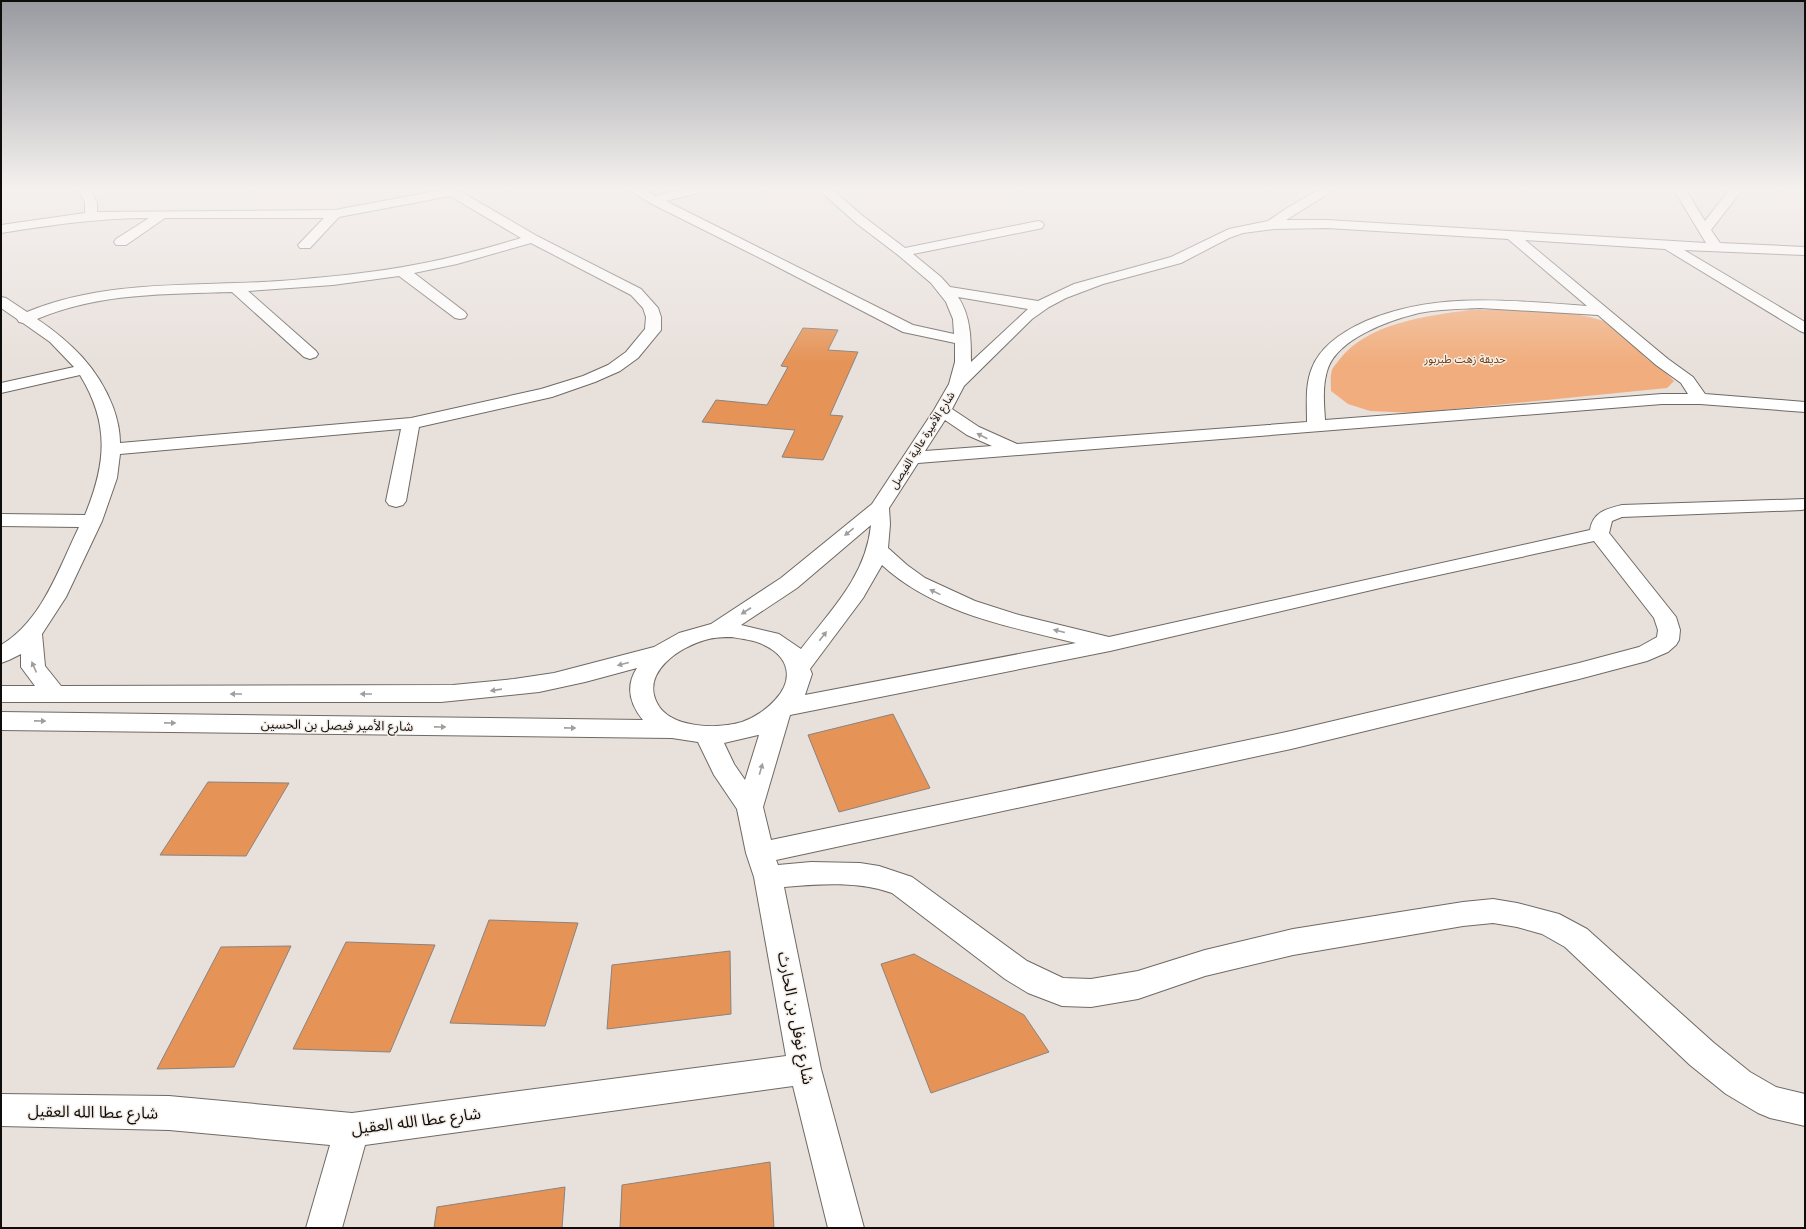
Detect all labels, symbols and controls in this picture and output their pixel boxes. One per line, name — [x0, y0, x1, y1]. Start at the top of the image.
park label: حديقة زهت طبربور — [1423, 351, 1506, 367]
street label: شارع الأميرة عالية الفيصل — [886, 388, 959, 492]
one-way arrow — [976, 433, 988, 439]
one-way arrow — [843, 528, 854, 537]
one-way arrow — [929, 589, 941, 595]
one-way arrow — [741, 607, 751, 615]
one-way arrow — [1052, 628, 1064, 634]
one-way arrow — [819, 631, 827, 642]
one-way arrow — [31, 661, 38, 673]
one-way arrow — [617, 661, 629, 667]
one-way arrow — [490, 687, 502, 693]
one-way arrow — [229, 691, 242, 697]
one-way arrow — [359, 691, 372, 697]
street label: شارع الأمير فيصل بن الحسين — [261, 714, 413, 737]
one-way arrow — [34, 718, 47, 724]
one-way arrow — [164, 720, 177, 726]
one-way arrow — [434, 724, 447, 730]
one-way arrow — [564, 725, 577, 731]
one-way arrow — [758, 763, 764, 775]
street label: شارع نوفل بن الحارث — [771, 949, 820, 1087]
street label: شارع عطا الله العقيل — [28, 1099, 158, 1126]
street label: شارع عطا الله العقيل — [350, 1102, 482, 1141]

